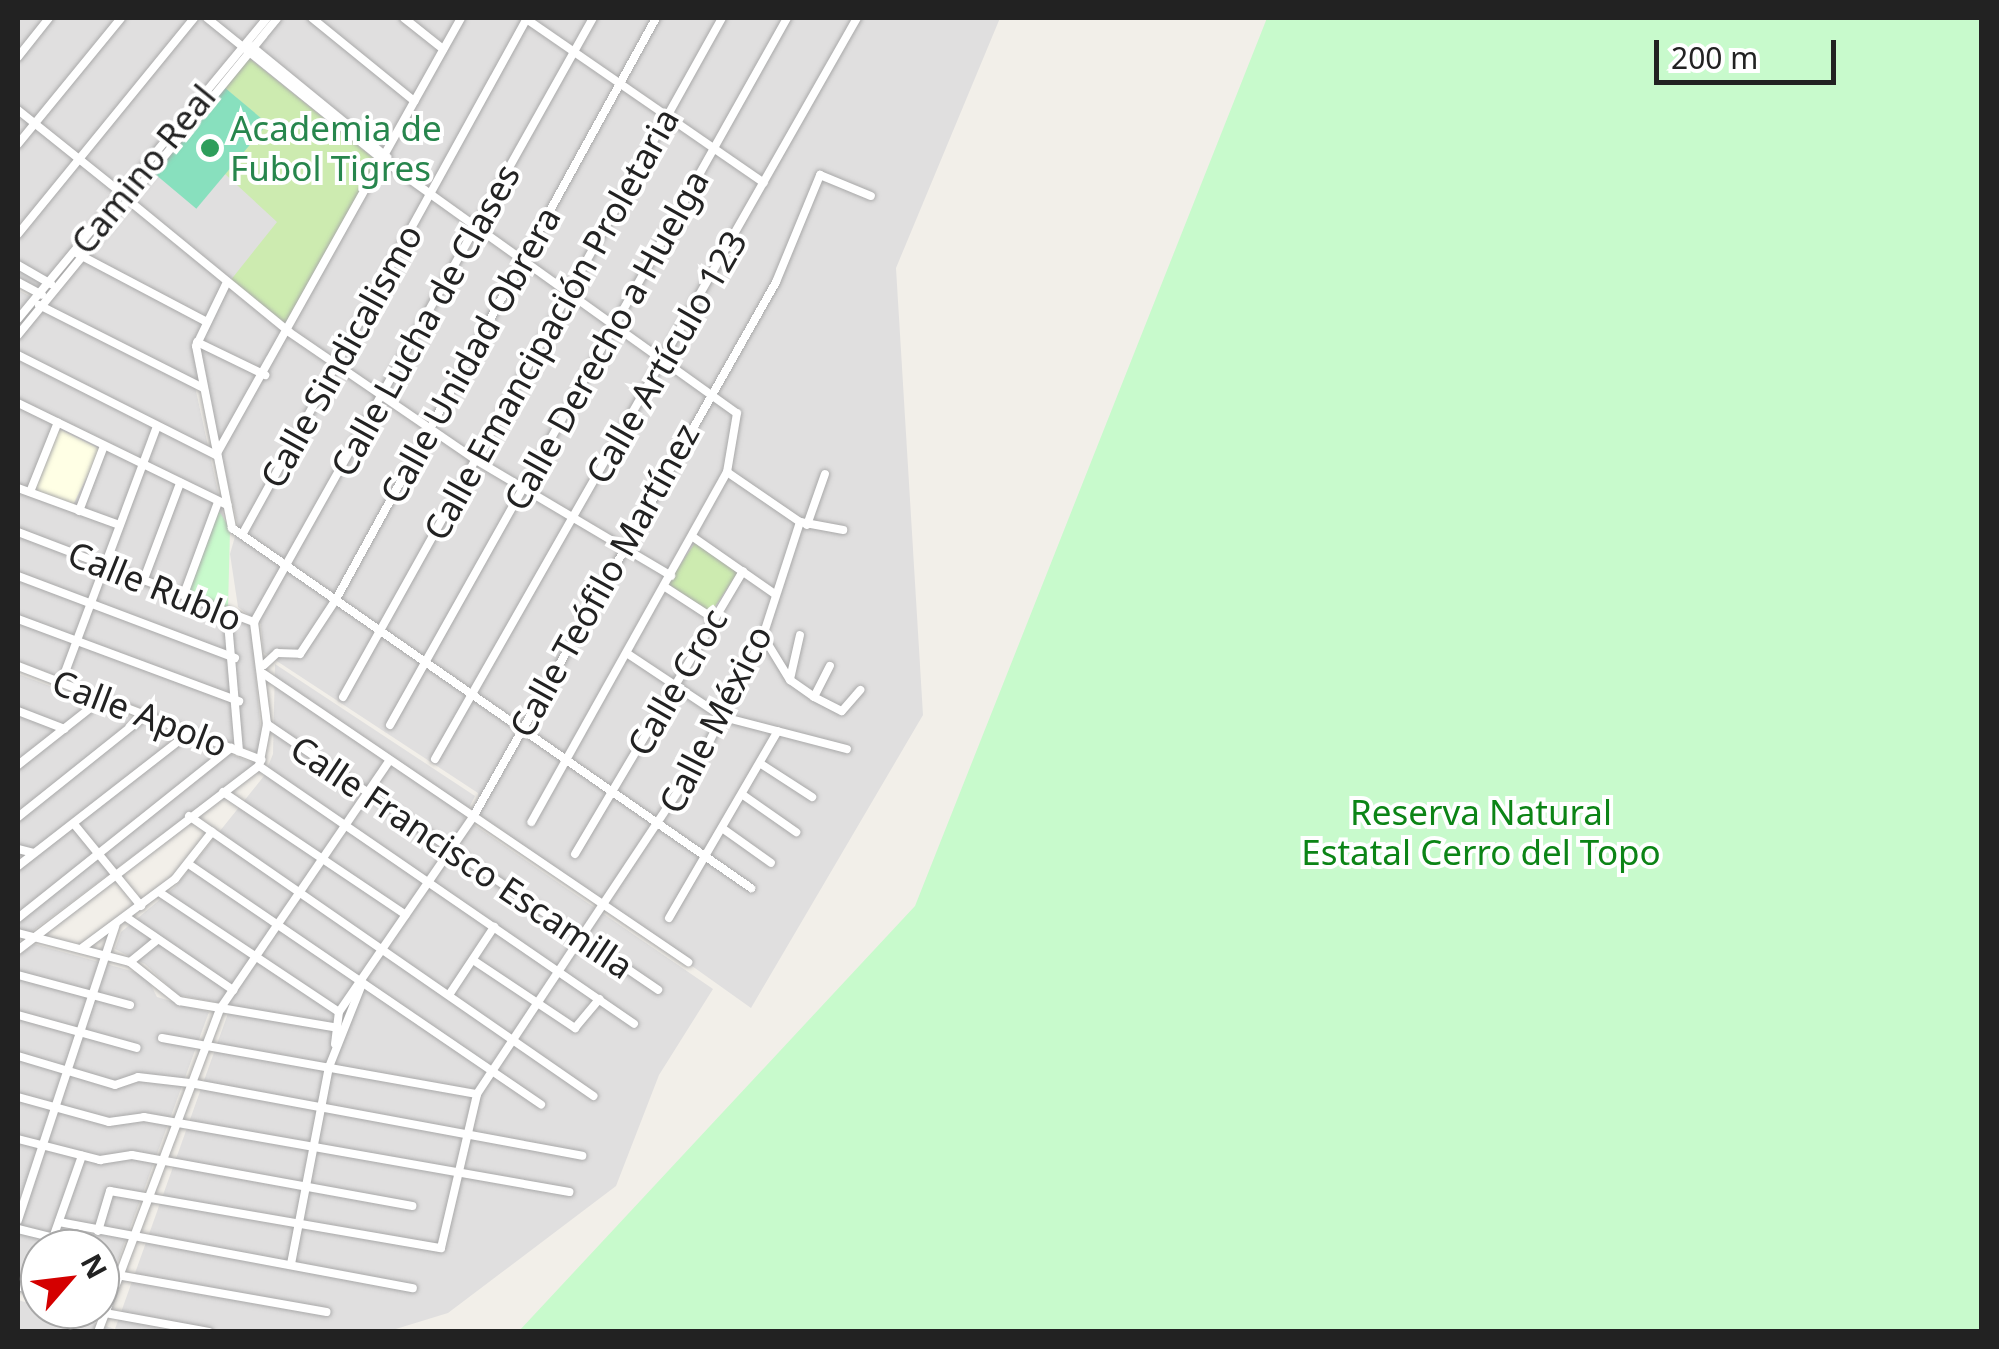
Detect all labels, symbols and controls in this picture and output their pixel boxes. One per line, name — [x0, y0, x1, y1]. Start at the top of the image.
scale bar — [1659, 20, 1842, 82]
text: 200 m — [1671, 37, 1758, 78]
street label: Camino Real — [62, 76, 224, 262]
street label: Calle Emancipación Proletaria — [415, 101, 687, 547]
place label: Academia de Fubol Tigres — [230, 107, 442, 189]
marker: Academia de Fubol Tigres — [199, 137, 221, 159]
street label: Calle Lucha de Clases — [322, 157, 528, 483]
street label: Calle Derecho a Huelga — [495, 163, 717, 517]
street label: Calle Unidad Obrera — [371, 199, 569, 511]
street label: Calle Sindicalismo — [251, 217, 431, 495]
street label: Calle Artículo 123 — [577, 223, 755, 491]
street label: Calle Teófilo Martínez — [500, 416, 708, 744]
street label: Calle Rublo — [62, 532, 248, 640]
street label: Calle Croc — [618, 601, 736, 763]
street label: Calle México — [650, 618, 780, 820]
street label: Calle Apolo — [47, 660, 233, 766]
street label: Calle Francisco Escamilla — [283, 727, 641, 987]
park label: Reserva Natural Estatal Cerro del Topo — [1301, 791, 1661, 873]
north arrow — [20, 1229, 120, 1329]
text: N — [73, 1247, 117, 1285]

